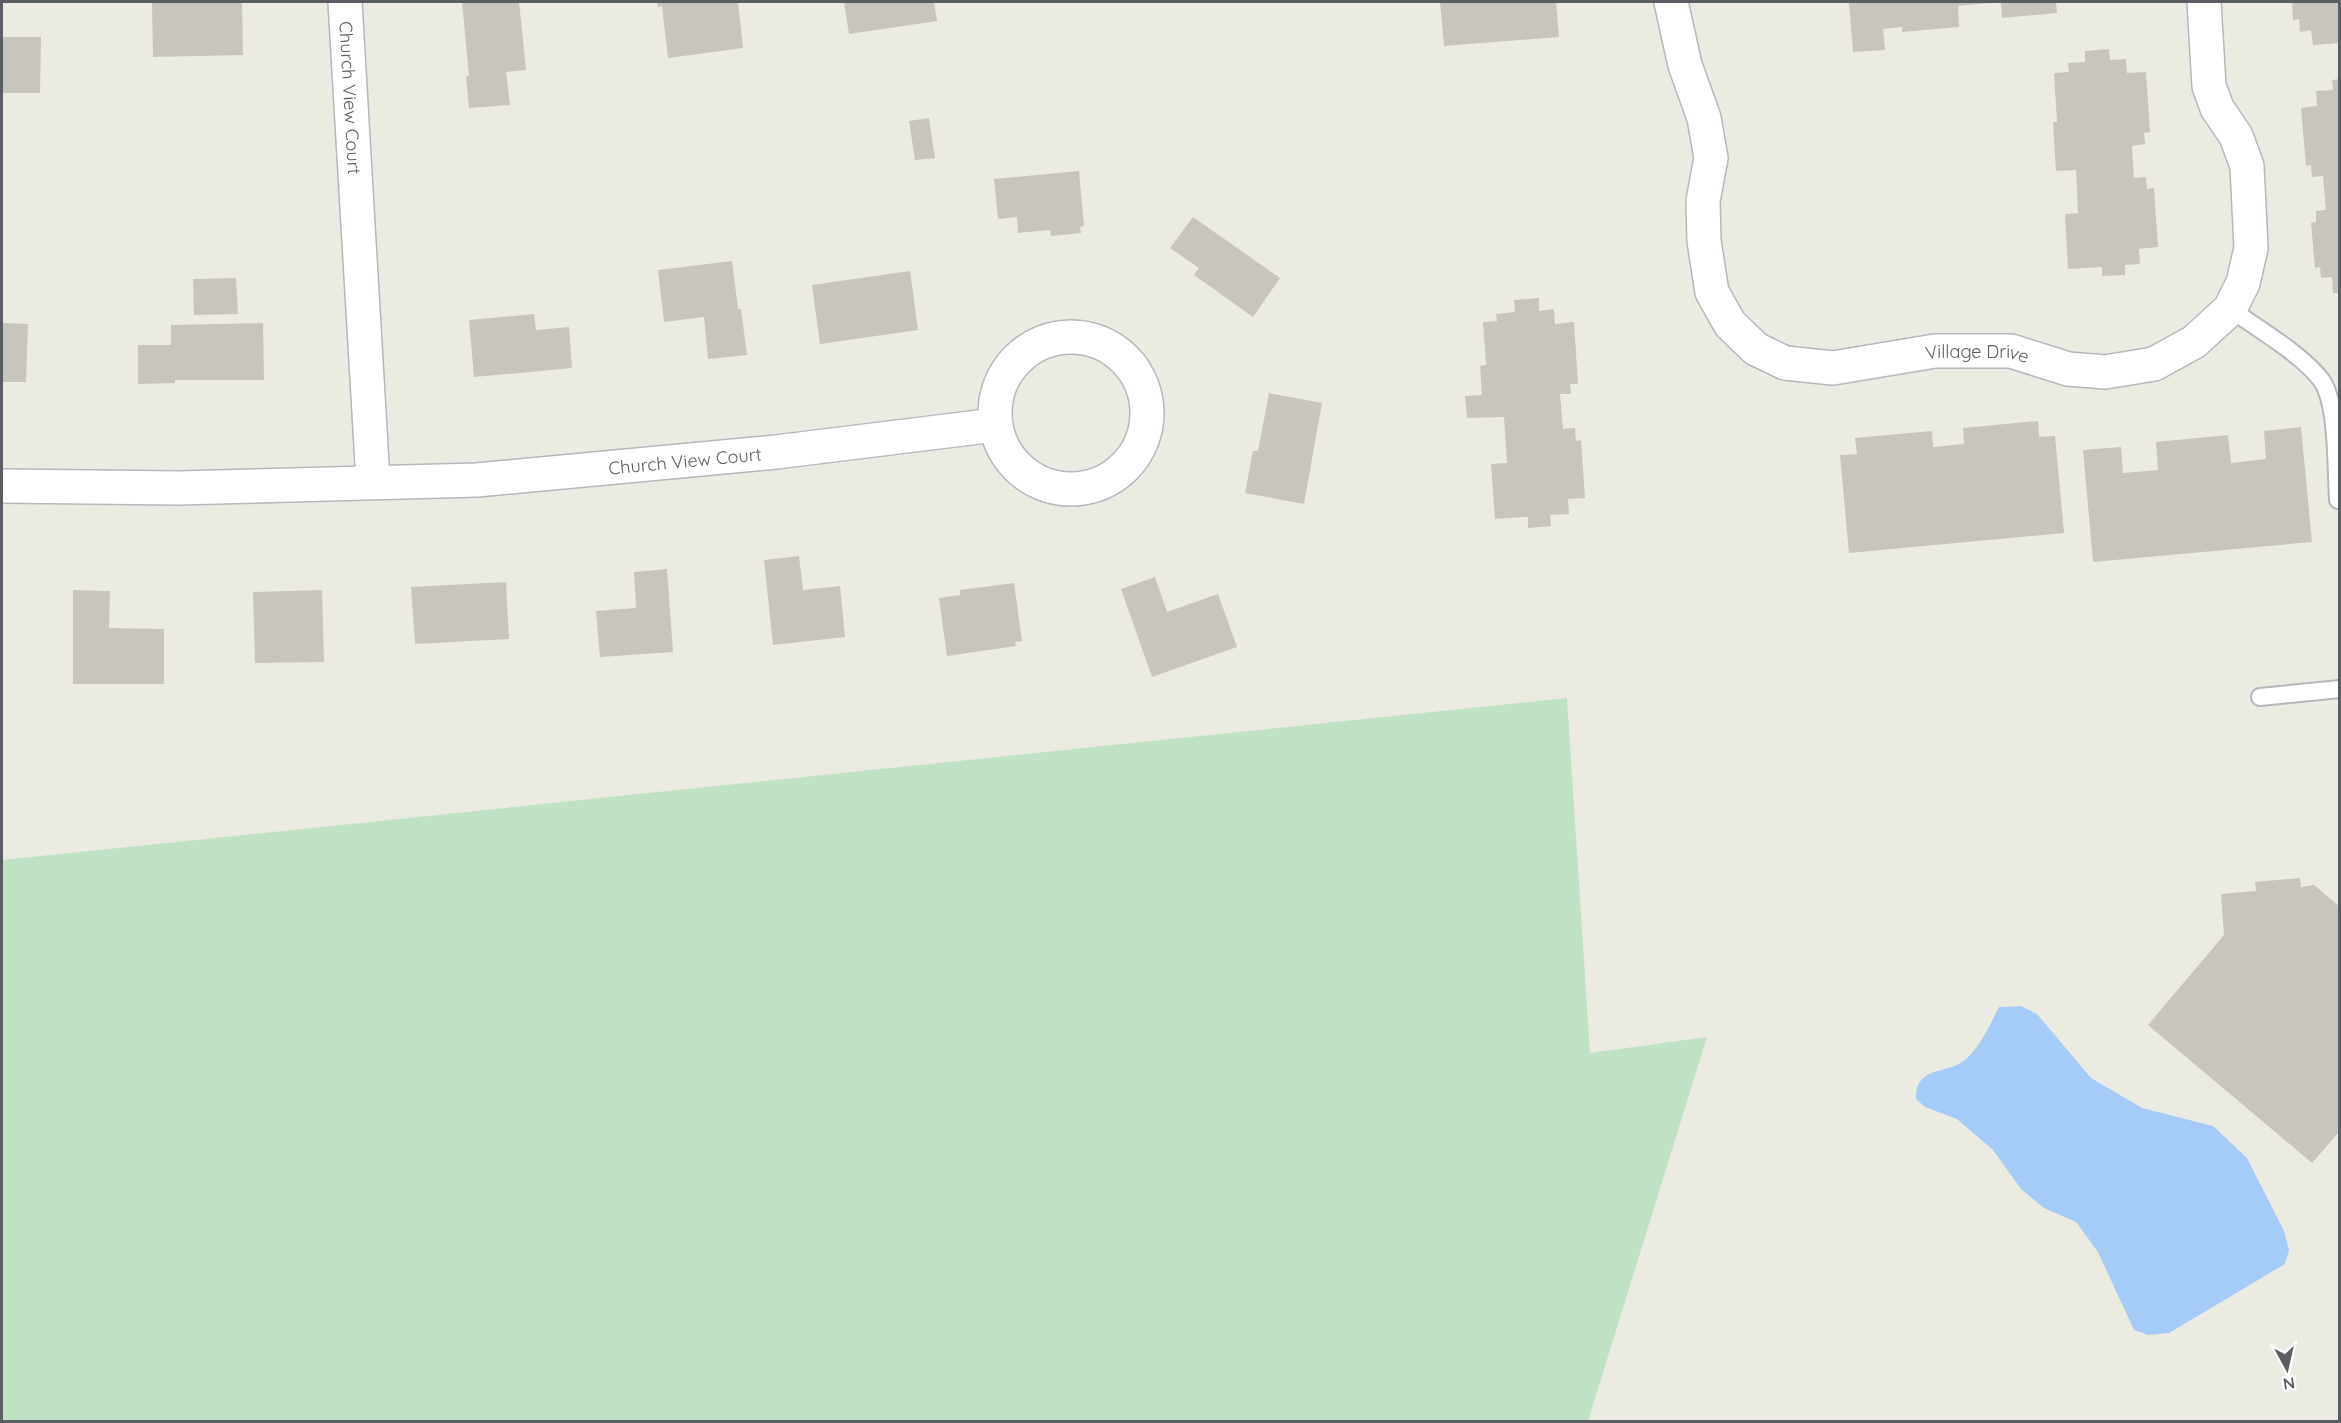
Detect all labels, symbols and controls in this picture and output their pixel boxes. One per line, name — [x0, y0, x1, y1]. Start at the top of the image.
street label: Church View Court — [335, 20, 367, 175]
street label: Village Drive — [1924, 339, 2032, 368]
street label: Church View Court — [607, 442, 763, 479]
north arrow — [2257, 1339, 2317, 1399]
text: N — [2282, 1373, 2296, 1395]

